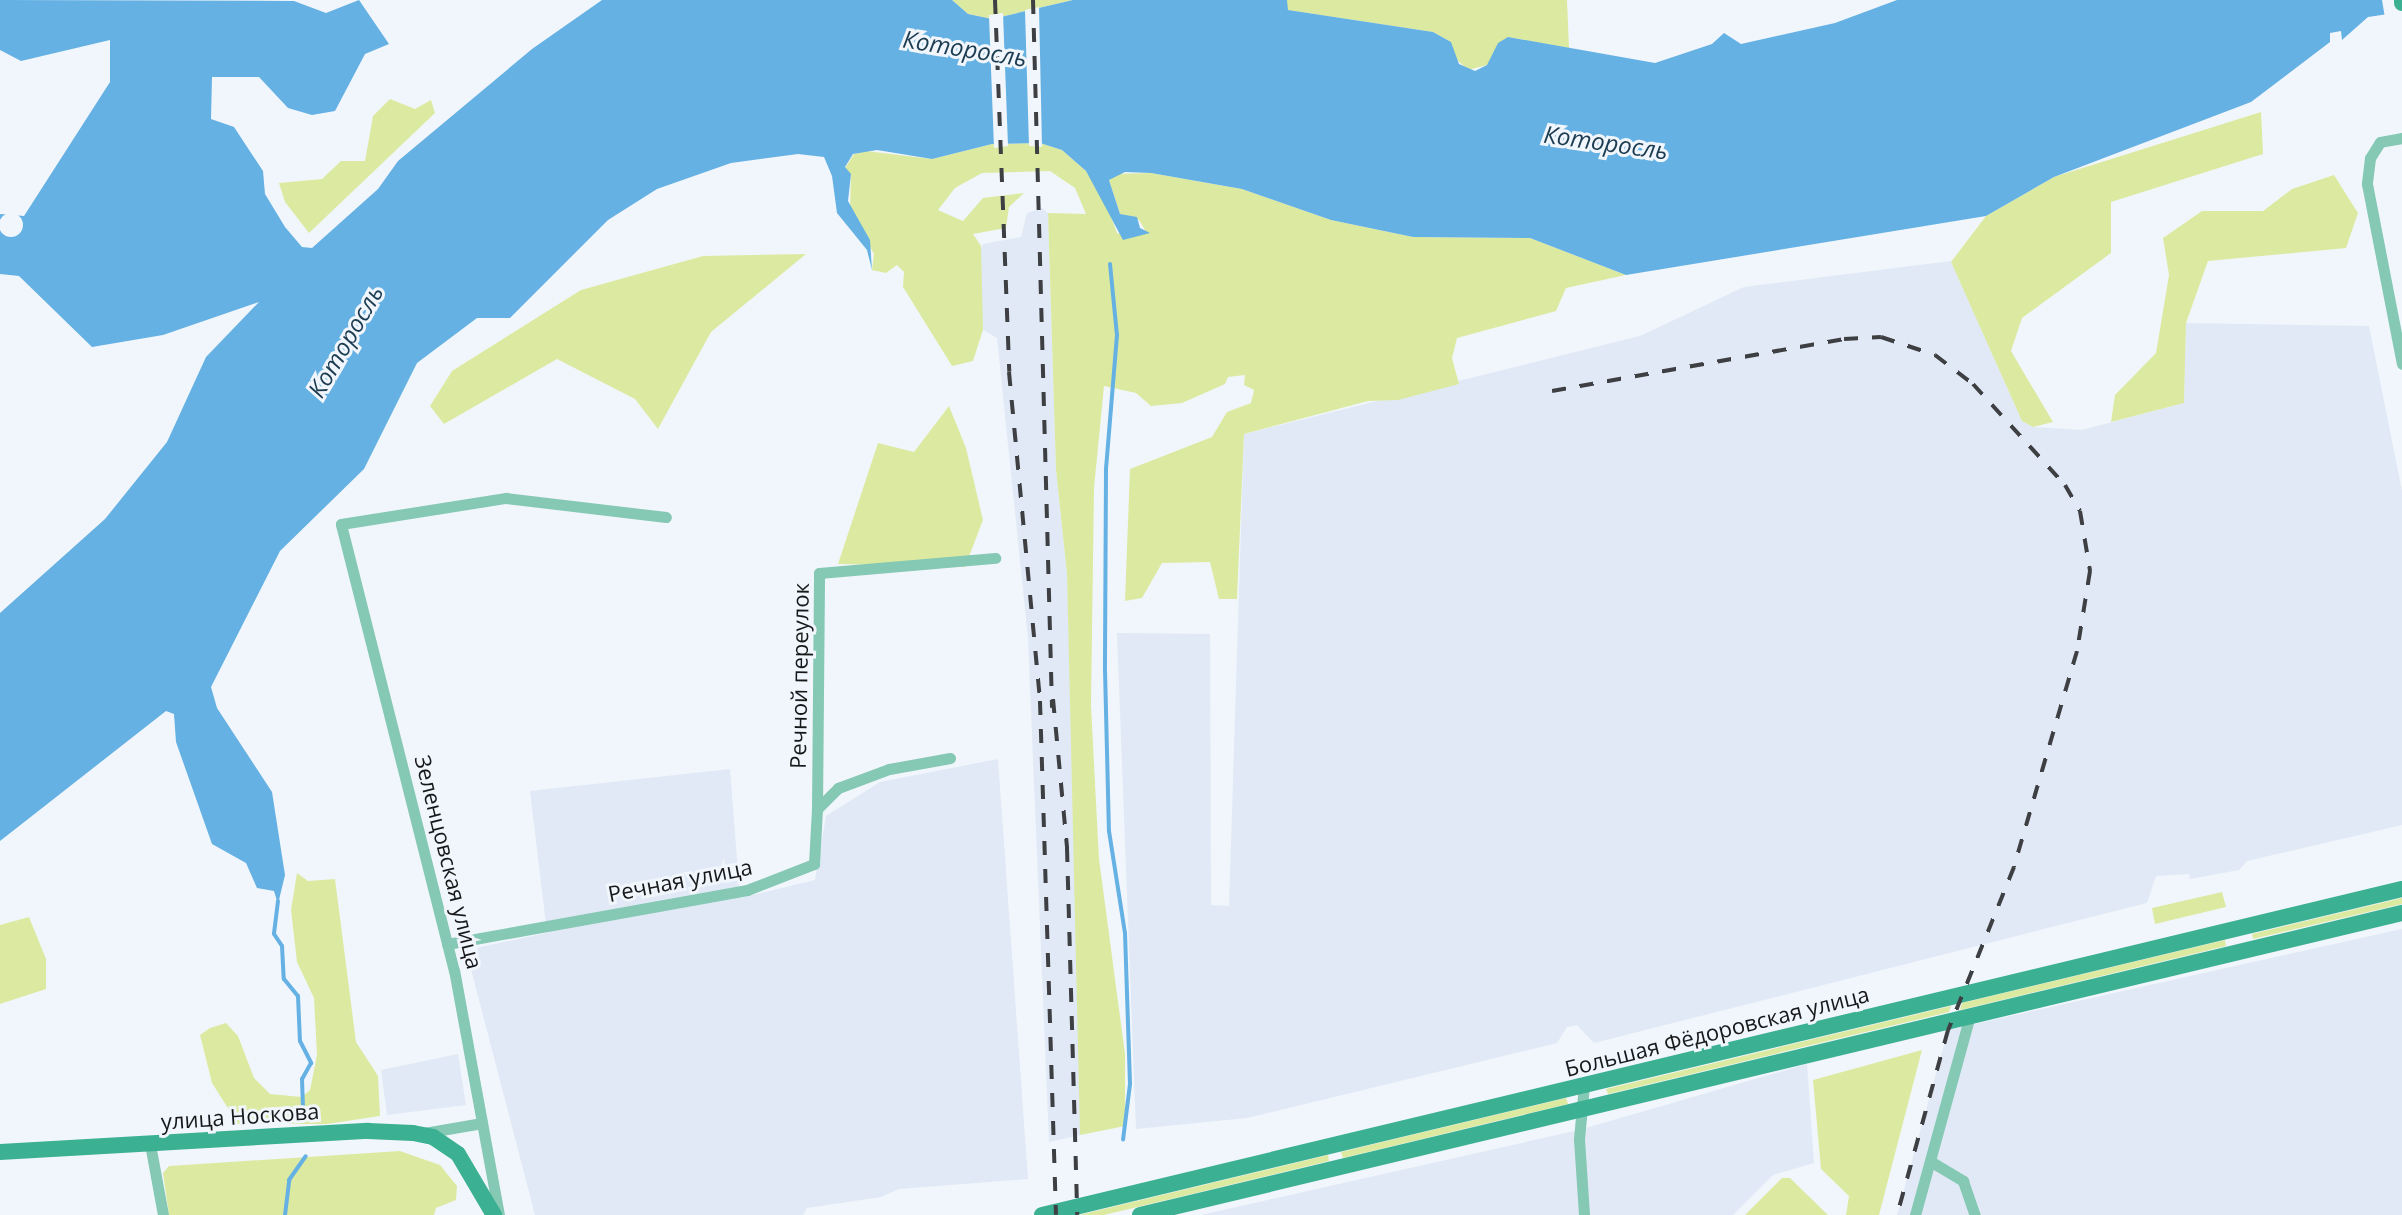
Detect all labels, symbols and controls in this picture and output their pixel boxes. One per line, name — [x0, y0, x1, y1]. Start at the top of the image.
water label: Которосль — [901, 24, 1029, 72]
water label: Которосль — [1542, 119, 1670, 165]
water label: Которосль — [301, 280, 389, 402]
street label: Речной переулок — [784, 583, 814, 769]
street label: Зеленцовская улица — [410, 752, 488, 972]
street label: Речная улица — [606, 853, 754, 907]
street label: Большая Фёдоровская улица — [1562, 980, 1872, 1082]
street label: улица Носкова — [160, 1097, 320, 1135]

